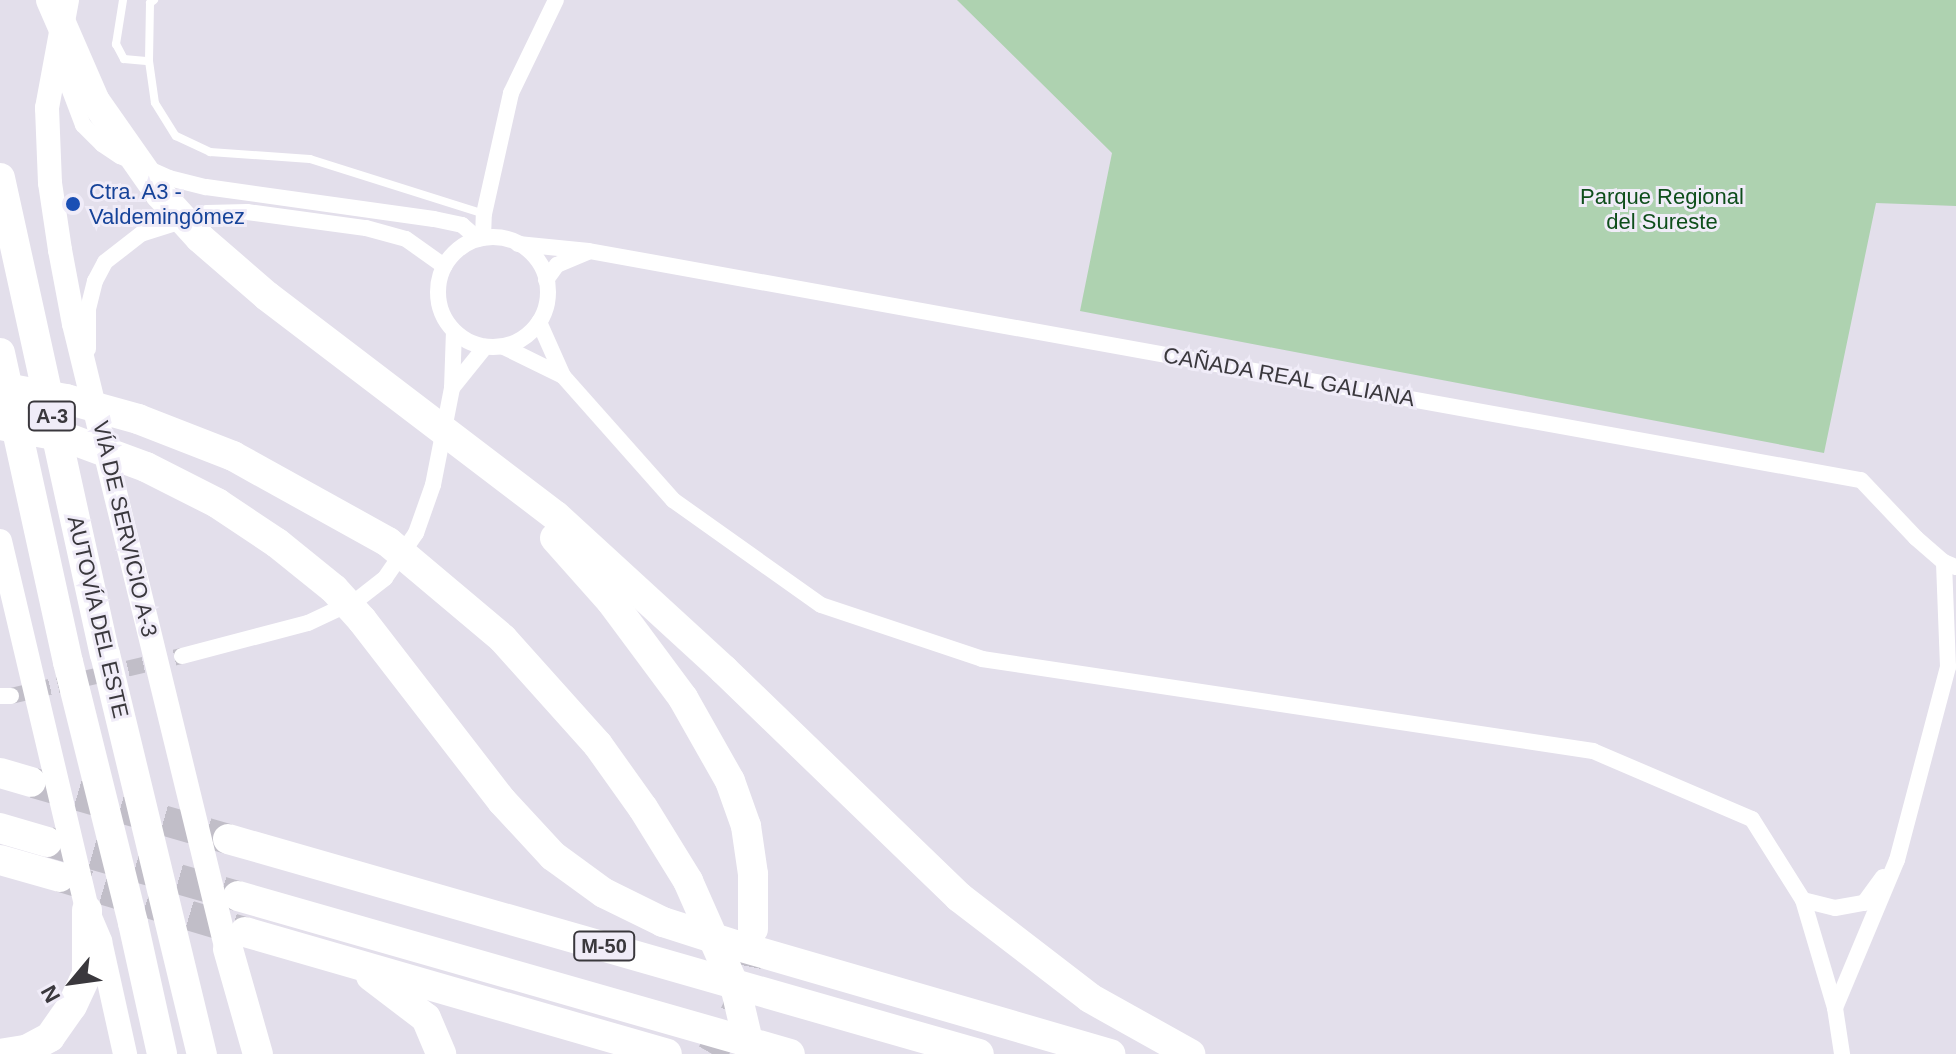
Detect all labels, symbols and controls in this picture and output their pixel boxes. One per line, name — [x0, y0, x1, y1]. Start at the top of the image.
place label: Ctra. A3 - Valdemingómez — [89, 178, 245, 230]
park label: Parque Regional del Sureste — [1580, 183, 1744, 234]
marker: Ctra. A3 - Valdemingómez — [64, 195, 82, 213]
street label: CAÑADA REAL GALIANA — [1160, 342, 1418, 412]
road number: A-3 — [26, 400, 78, 432]
street label: VÍA DE SERVICIO A-3 — [87, 417, 163, 641]
street label: AUTOVÍA DEL ESTE — [62, 512, 134, 722]
road number: M-50 — [572, 930, 636, 962]
north arrow — [32, 942, 112, 1022]
text: N — [36, 981, 65, 1007]

